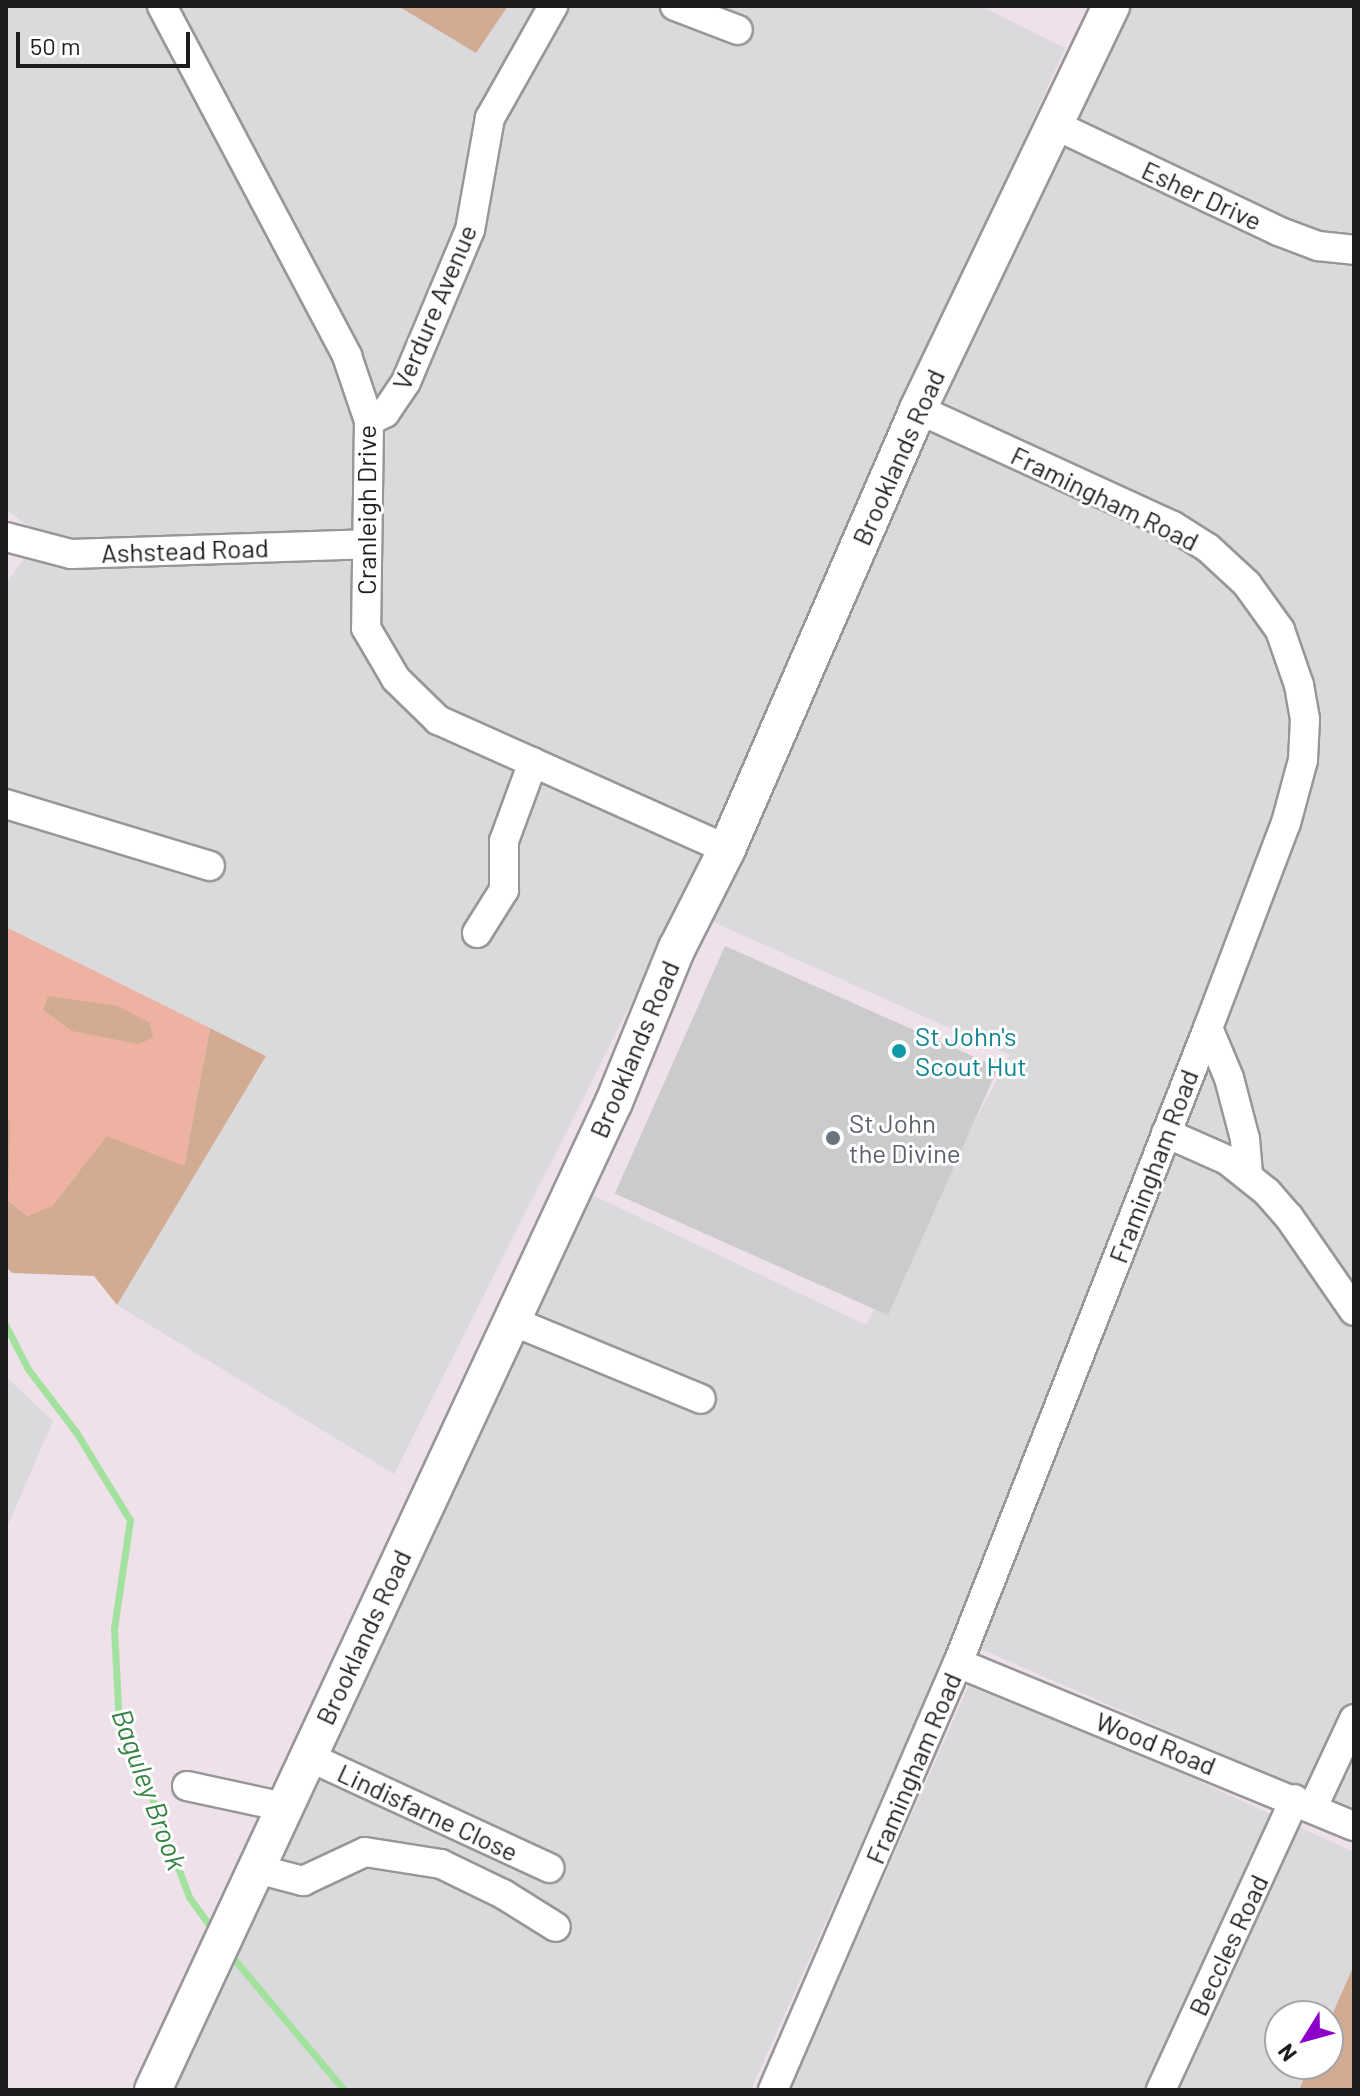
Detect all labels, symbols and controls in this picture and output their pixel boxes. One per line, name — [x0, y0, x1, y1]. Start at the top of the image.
scale bar — [20, 16, 194, 66]
text: 50 m — [30, 31, 81, 60]
street label: Esher Drive — [1137, 154, 1267, 236]
street label: Verdure Avenue — [385, 220, 483, 394]
street label: Brooklands Road — [845, 364, 951, 550]
street label: Cranleigh Drive — [350, 425, 382, 595]
street label: Framingham Road — [1006, 439, 1204, 557]
street label: Ashstead Road — [101, 531, 269, 569]
street label: Brooklands Road — [583, 956, 685, 1142]
place label: St John's Scout Hut — [915, 1020, 1027, 1082]
marker: St John's Scout Hut — [890, 1042, 908, 1060]
street label: Framingham Road — [1102, 1065, 1204, 1267]
place label: St John the Divine — [849, 1107, 961, 1168]
marker: St John the Divine — [824, 1129, 842, 1147]
street label: Brooklands Road — [309, 1545, 417, 1729]
street label: Framingham Road — [859, 1668, 967, 1868]
water label: Baguley Brook — [105, 1704, 195, 1874]
street label: Wood Road — [1091, 1705, 1221, 1781]
street label: Lindisfarne Close — [333, 1757, 523, 1867]
street label: Beccles Road — [1182, 1870, 1274, 2020]
north arrow — [1264, 2000, 1344, 2080]
text: N — [1272, 2040, 1301, 2067]

